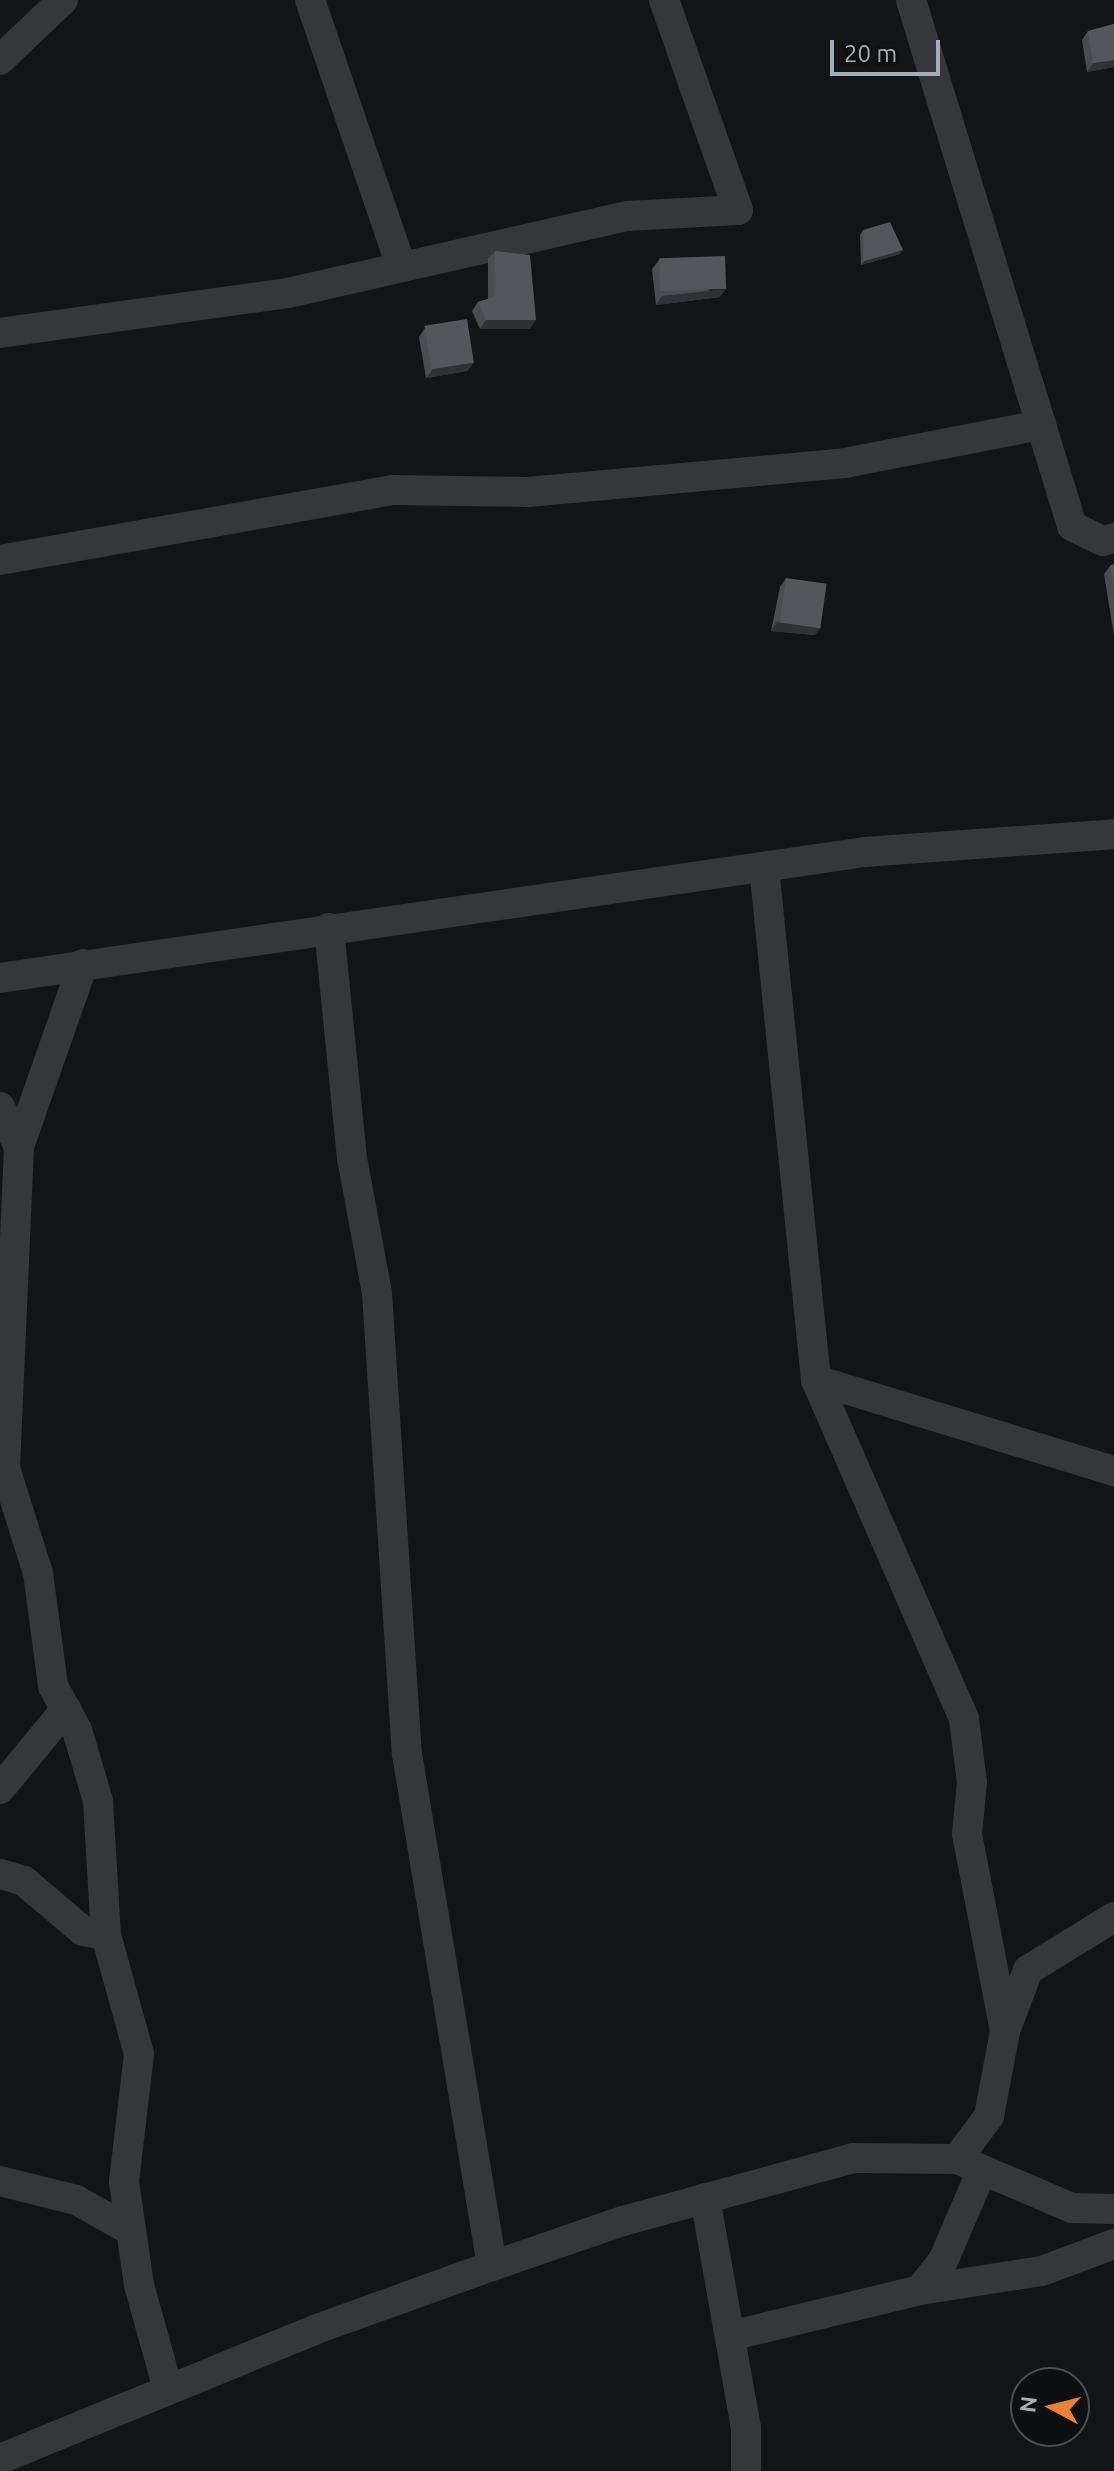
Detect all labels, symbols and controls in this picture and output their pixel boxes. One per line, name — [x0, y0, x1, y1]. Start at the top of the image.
scale bar — [834, 24, 944, 74]
text: 20 m — [844, 40, 897, 67]
north arrow — [1010, 2367, 1090, 2447]
text: N — [1014, 2395, 1041, 2414]

